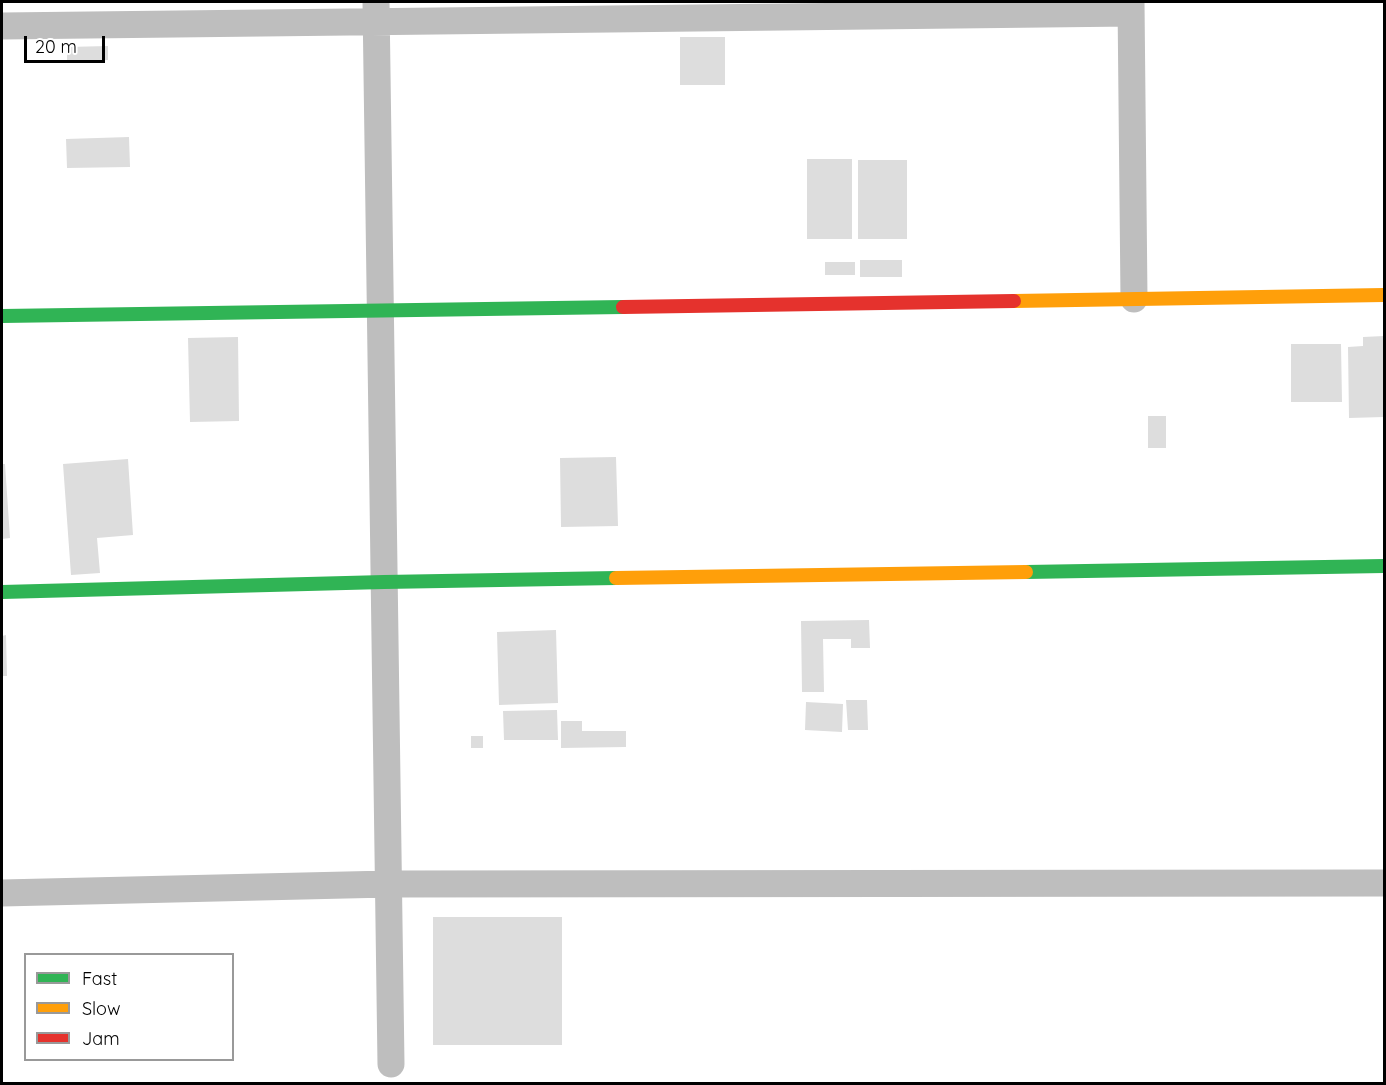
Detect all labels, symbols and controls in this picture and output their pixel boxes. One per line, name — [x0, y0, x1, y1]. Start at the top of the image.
scale bar — [27, 24, 108, 62]
text: 20 m — [35, 35, 77, 58]
legend — [24, 953, 234, 1061]
text: Fast — [82, 967, 117, 990]
text: Slow — [82, 997, 120, 1020]
text: Jam — [82, 1027, 120, 1050]

